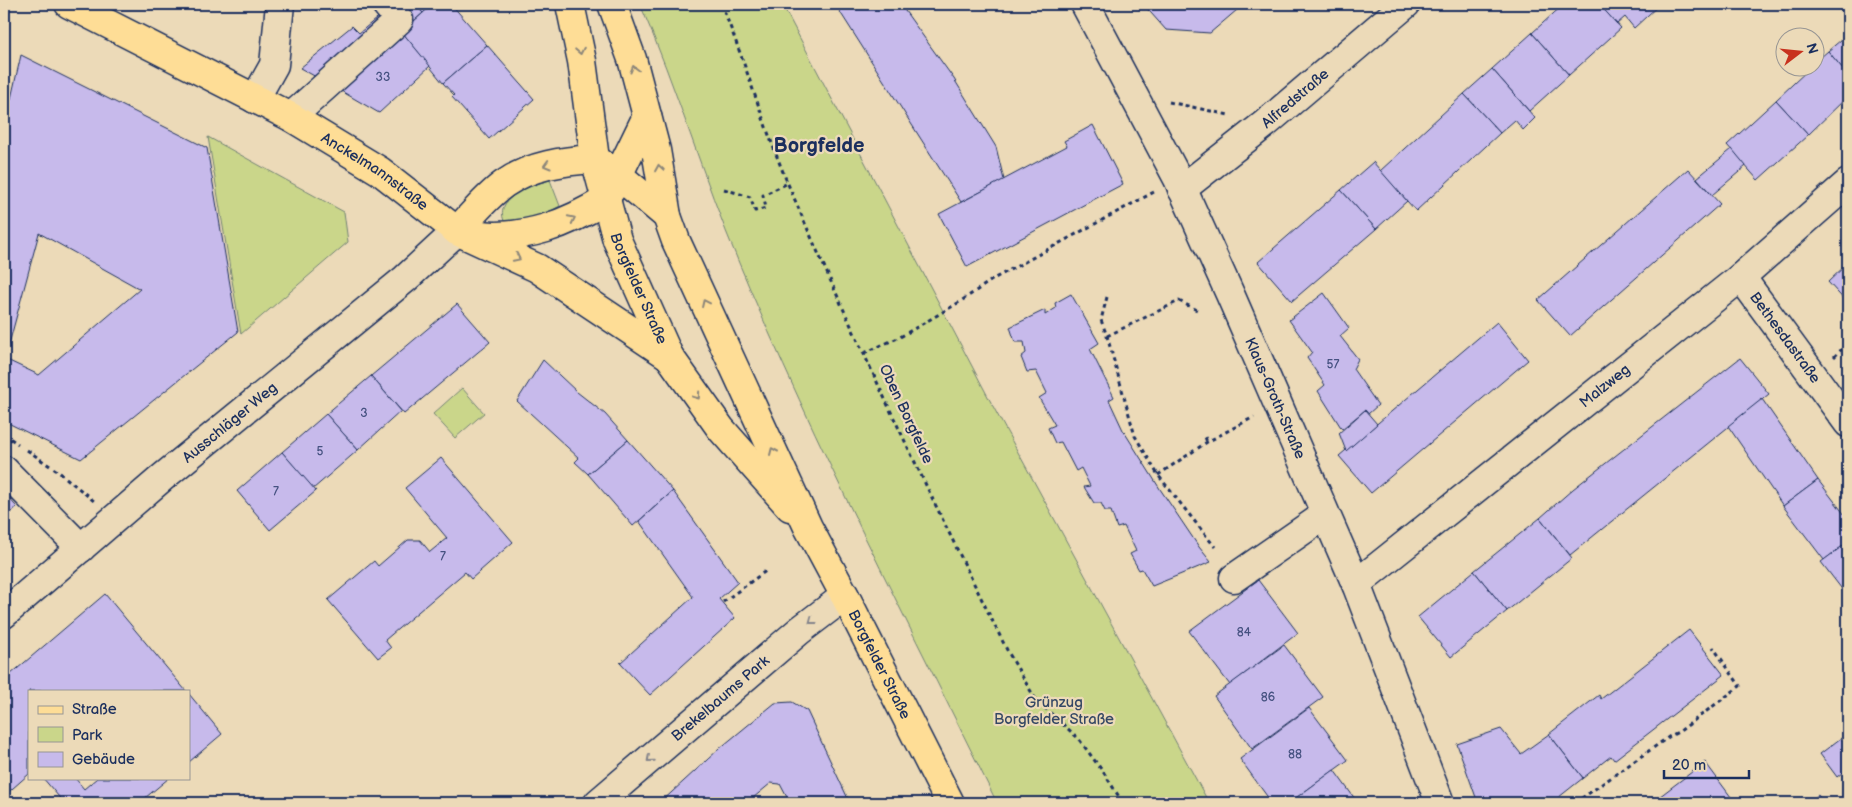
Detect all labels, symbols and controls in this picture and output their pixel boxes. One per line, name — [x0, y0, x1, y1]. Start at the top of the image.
north arrow — [1774, 28, 1824, 78]
text: N — [1802, 41, 1822, 56]
one-way arrow — [575, 47, 585, 56]
street label: Alfredstraße — [1257, 64, 1333, 132]
one-way arrow — [630, 66, 640, 74]
house number: 33 — [376, 70, 390, 85]
street label: Anckelmannstraße — [318, 128, 432, 215]
district label: Borgfelde — [774, 134, 864, 158]
one-way arrow — [543, 160, 552, 170]
one-way arrow — [655, 164, 665, 173]
one-way arrow — [567, 215, 576, 225]
street label: Borgfelder Straße — [606, 231, 672, 347]
one-way arrow — [512, 252, 521, 262]
street label: Bethesdastraße — [1746, 288, 1825, 387]
one-way arrow — [701, 299, 711, 308]
street label: Klaus-Groth-Straße — [1241, 335, 1310, 462]
house number: 57 — [1327, 357, 1339, 372]
street label: Malzweg — [1575, 360, 1634, 412]
street label: Oben Borgfelde — [875, 361, 937, 467]
street label: Ausschläger Weg — [178, 378, 281, 467]
one-way arrow — [691, 390, 700, 400]
house number: 3 — [360, 406, 368, 421]
house number: 5 — [317, 444, 324, 459]
one-way arrow — [769, 447, 780, 456]
house number: 7 — [273, 484, 279, 499]
house number: 7 — [440, 549, 446, 564]
street label: Borgfelder Straße — [844, 606, 915, 722]
one-way arrow — [809, 616, 818, 624]
house number: 84 — [1237, 625, 1252, 640]
street label: Brekelbaums Park — [667, 651, 774, 746]
legend — [28, 690, 190, 780]
house number: 86 — [1261, 690, 1275, 705]
park label: Grünzug Borgfelder Straße — [994, 693, 1114, 729]
text: Straße — [72, 700, 117, 719]
text: Park — [72, 726, 103, 745]
house number: 88 — [1288, 747, 1302, 762]
scale bar — [1664, 747, 1750, 779]
text: Gebäude — [72, 750, 135, 769]
one-way arrow — [646, 753, 655, 762]
text: 20 m — [1672, 756, 1706, 775]

